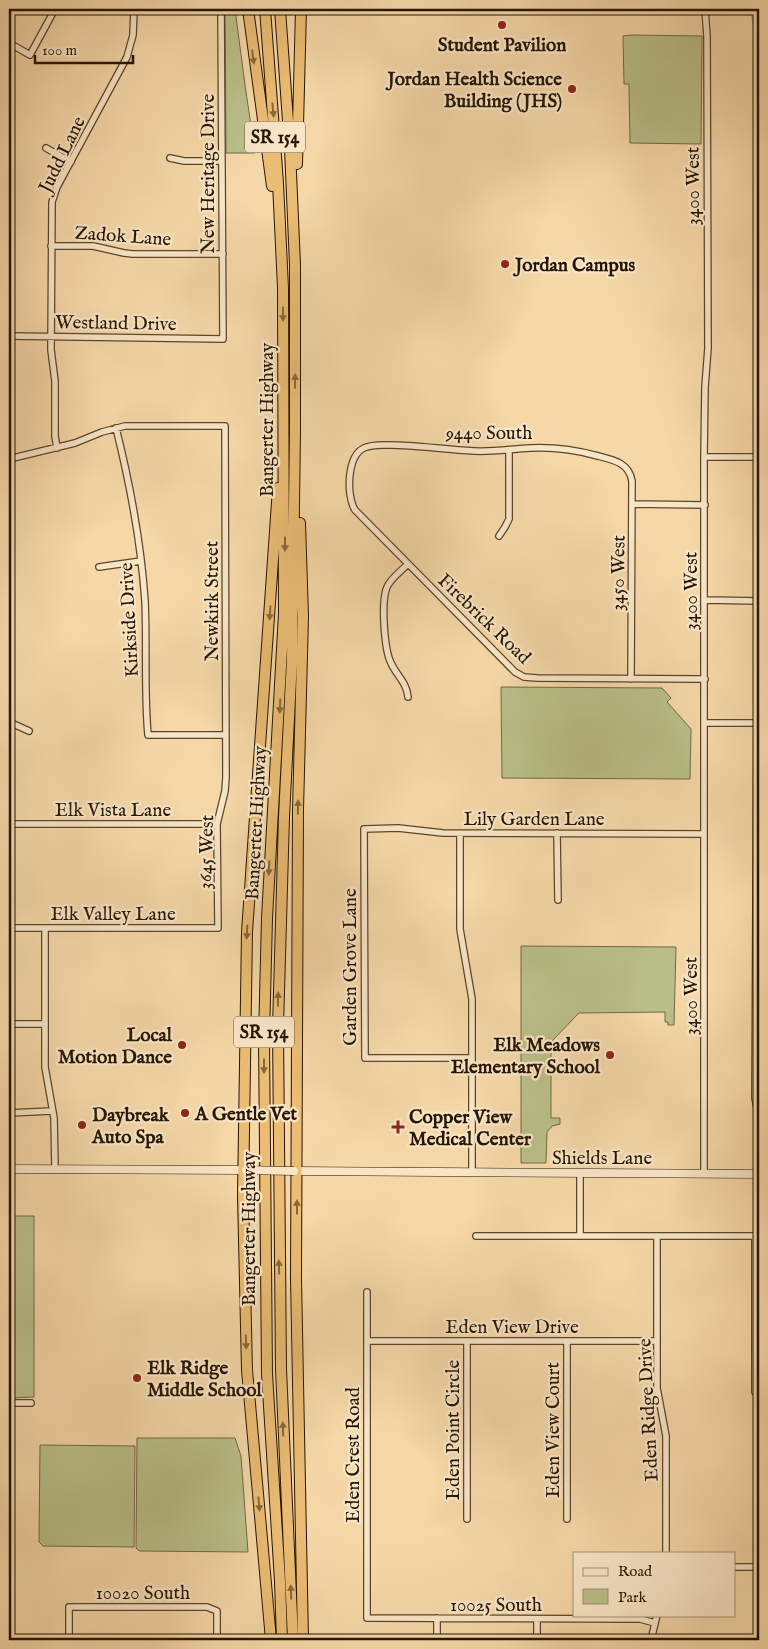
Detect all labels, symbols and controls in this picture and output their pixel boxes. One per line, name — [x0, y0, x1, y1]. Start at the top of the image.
marker: Student Pavilion — [496, 19, 508, 31]
scale bar — [35, 32, 132, 64]
place label: Student Pavilion — [438, 34, 566, 58]
text: 100 m — [42, 41, 78, 60]
one-way arrow — [250, 49, 258, 65]
place label: Jordan Health Science Building (JHS) — [384, 68, 562, 114]
marker: Jordan Health Science Building (JHS) — [566, 83, 578, 95]
street label: New Heritage Drive — [197, 94, 221, 254]
one-way arrow — [270, 102, 278, 118]
street label: Judd Lane — [33, 112, 92, 199]
road number: SR 154 — [245, 121, 305, 152]
street label: 3400 West — [682, 146, 706, 225]
street label: Zadok Lane — [74, 222, 172, 252]
place label: Jordan Campus — [512, 254, 636, 278]
marker: Jordan Campus — [499, 258, 511, 270]
one-way arrow — [279, 306, 287, 322]
street label: Westland Drive — [55, 311, 177, 337]
street label: Bangerter Highway — [256, 342, 280, 497]
one-way arrow — [291, 373, 299, 389]
street label: 9440 South — [445, 422, 532, 446]
street label: 3450 West — [606, 535, 632, 611]
one-way arrow — [281, 536, 289, 552]
street label: Newkirk Street — [201, 540, 225, 661]
street label: 3400 West — [680, 551, 704, 630]
street label: Kirkside Drive — [115, 562, 145, 678]
street label: Firebrick Road — [432, 569, 536, 670]
one-way arrow — [265, 605, 273, 621]
one-way arrow — [275, 698, 283, 714]
street label: Bangerter Highway — [241, 745, 273, 901]
street label: Elk Vista Lane — [55, 799, 171, 823]
one-way arrow — [294, 799, 302, 815]
street label: Lily Garden Lane — [463, 808, 605, 832]
street label: 3645 West — [194, 814, 220, 890]
one-way arrow — [265, 860, 273, 876]
street label: Garden Grove Lane — [339, 888, 363, 1046]
street label: Elk Valley Lane — [50, 903, 176, 927]
one-way arrow — [243, 924, 251, 940]
street label: 3400 West — [680, 956, 704, 1035]
one-way arrow — [274, 991, 282, 1007]
road number: SR 154 — [234, 1016, 294, 1048]
place label: Local Motion Dance — [58, 1024, 173, 1070]
place label: Elk Meadows Elementary School — [451, 1034, 601, 1080]
marker: Local Motion Dance — [176, 1039, 188, 1051]
marker: Elk Meadows Elementary School — [604, 1049, 616, 1061]
one-way arrow — [260, 1058, 268, 1074]
place label: A Gentle Vet — [194, 1103, 298, 1127]
place label: Daybreak Auto Spa — [91, 1104, 170, 1150]
place label: Copper View Medical Center — [409, 1106, 532, 1152]
marker: A Gentle Vet — [179, 1107, 191, 1119]
marker: Daybreak Auto Spa — [76, 1119, 88, 1131]
marker: Copper View Medical Center — [391, 1120, 405, 1134]
street label: Shields Lane — [552, 1147, 652, 1171]
street label: Bangerter Highway — [238, 1151, 262, 1306]
one-way arrow — [293, 1198, 301, 1214]
one-way arrow — [275, 1259, 283, 1275]
street label: Eden View Drive — [445, 1316, 579, 1340]
one-way arrow — [242, 1334, 250, 1350]
street label: Eden Ridge Drive — [633, 1337, 665, 1482]
place label: Elk Ridge Middle School — [147, 1357, 262, 1403]
street label: Eden Point Circle — [442, 1360, 466, 1500]
street label: Eden View Court — [542, 1361, 566, 1498]
marker: Elk Ridge Middle School — [131, 1372, 143, 1384]
street label: Eden Crest Road — [342, 1386, 366, 1523]
one-way arrow — [279, 1421, 287, 1437]
one-way arrow — [255, 1496, 263, 1512]
legend — [573, 1552, 736, 1616]
text: Road — [618, 1562, 653, 1581]
street label: 10020 South — [96, 1582, 190, 1606]
one-way arrow — [287, 1583, 295, 1599]
text: Park — [618, 1588, 648, 1607]
street label: 10025 South — [450, 1594, 542, 1618]

